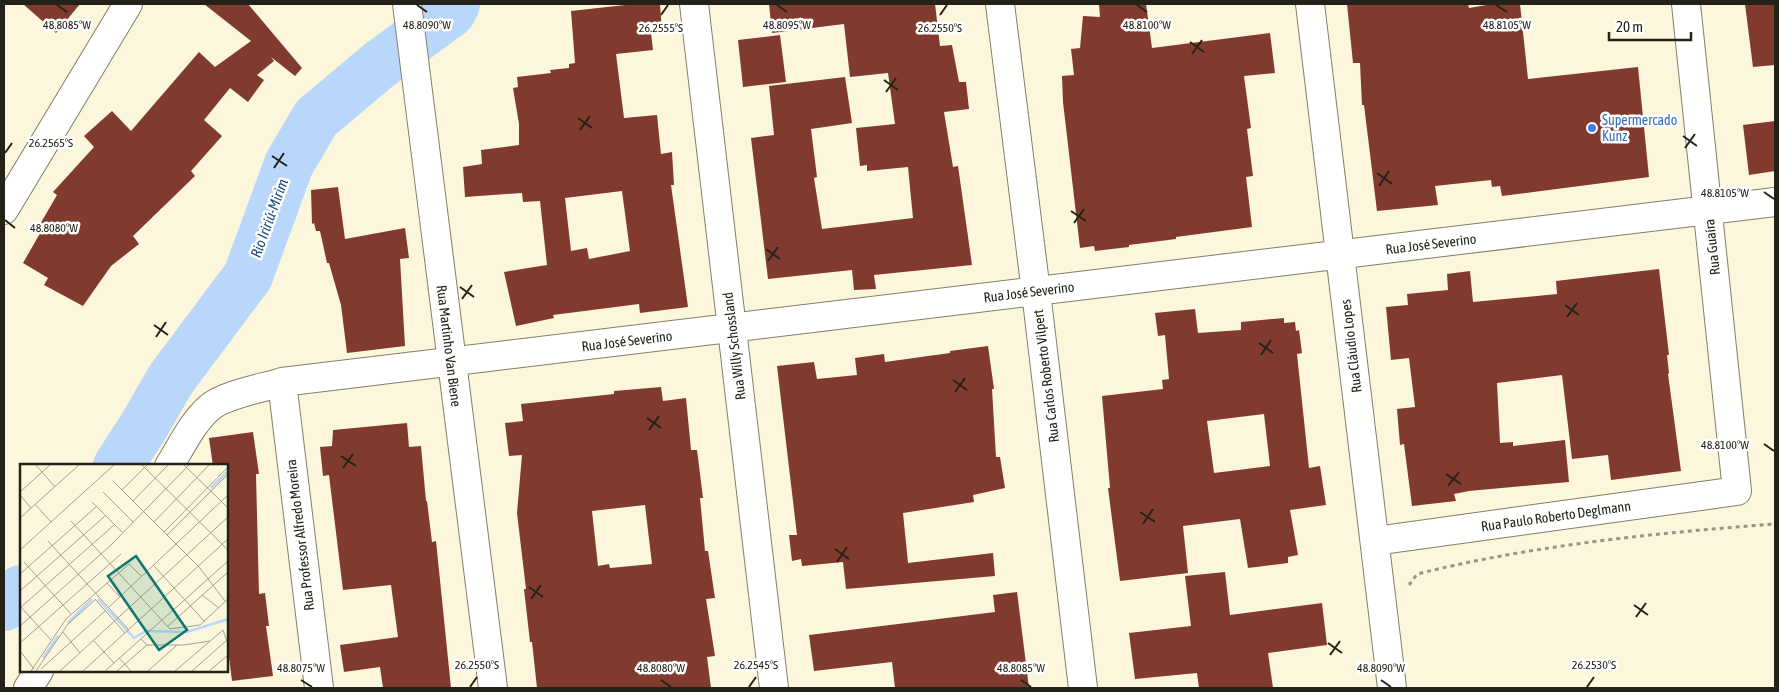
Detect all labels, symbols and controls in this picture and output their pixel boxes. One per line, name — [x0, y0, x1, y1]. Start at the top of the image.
scale bar — [1609, 10, 1692, 42]
text: 48.8085°W — [43, 18, 91, 32]
text: 48.8090°W — [403, 18, 451, 32]
text: 48.8095°W — [763, 18, 811, 32]
text: 48.8100°W — [1123, 18, 1171, 32]
text: 48.8105°W — [1483, 18, 1531, 32]
text: 20 m — [1616, 18, 1643, 35]
text: 26.2555°S — [639, 21, 683, 35]
text: 26.2550°S — [918, 21, 962, 35]
place label: Supermercado Kunz — [1602, 112, 1677, 144]
marker: Supermercado Kunz — [1586, 122, 1598, 134]
text: 26.2565°S — [29, 136, 73, 150]
water label: Rio Iririú-Mirim — [247, 176, 291, 260]
text: 48.8105°W — [1701, 186, 1749, 200]
street label: Rua Guaíra — [1701, 218, 1723, 276]
text: 48.8080°W — [30, 221, 78, 235]
street label: Rua José Severino — [1385, 230, 1477, 258]
street label: Rua José Severino — [983, 278, 1075, 306]
street label: Rua Martinho Van Biene — [434, 284, 464, 408]
street label: Rua Willy Schossland — [719, 291, 749, 401]
street label: Rua Cláudio Lopes — [1337, 298, 1365, 394]
street label: Rua Carlos Roberto Vilpert — [1030, 309, 1062, 443]
street label: Rua José Severino — [581, 327, 673, 355]
text: 48.8100°W — [1701, 438, 1749, 452]
street label: Rua Professor Alfredo Moreira — [283, 458, 317, 612]
inset map — [20, 464, 228, 672]
street label: Rua Paulo Roberto Deglmann — [1480, 498, 1632, 534]
text: 26.2550°S — [455, 658, 499, 672]
text: 26.2545°S — [734, 658, 778, 672]
text: 26.2530°S — [1572, 658, 1616, 672]
text: 48.8075°W — [277, 661, 325, 675]
text: 48.8080°W — [637, 661, 685, 675]
text: 48.8085°W — [997, 661, 1045, 675]
text: 48.8090°W — [1357, 661, 1405, 675]

